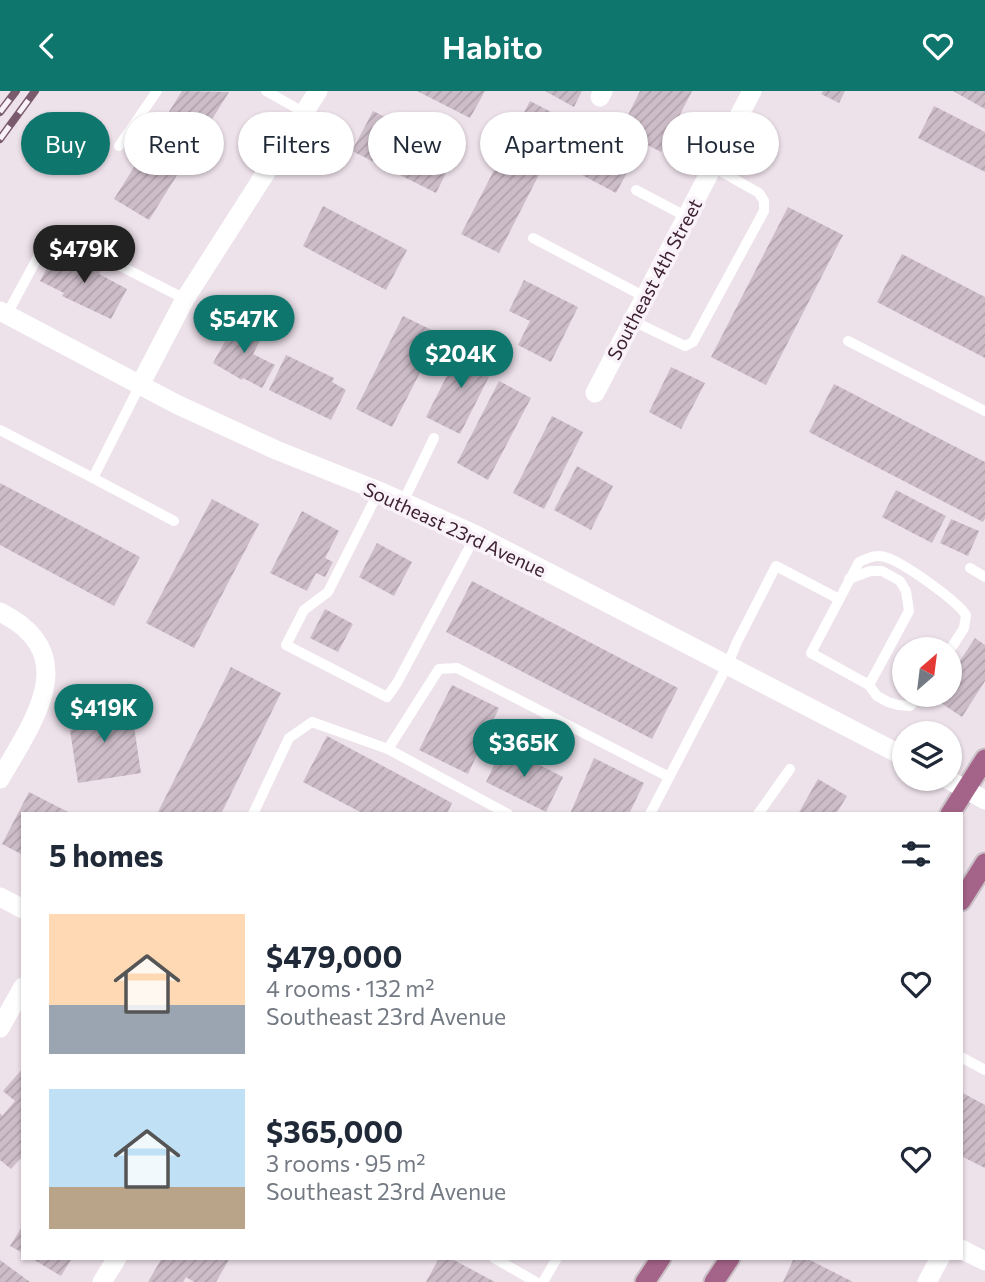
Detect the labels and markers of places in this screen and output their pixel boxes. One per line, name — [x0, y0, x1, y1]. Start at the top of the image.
pin: $479K — [35, 225, 133, 285]
pin: $547K — [195, 295, 293, 355]
pin: $204K — [412, 331, 510, 390]
pin: $419K — [55, 685, 153, 744]
pin: $365K — [475, 719, 573, 779]

